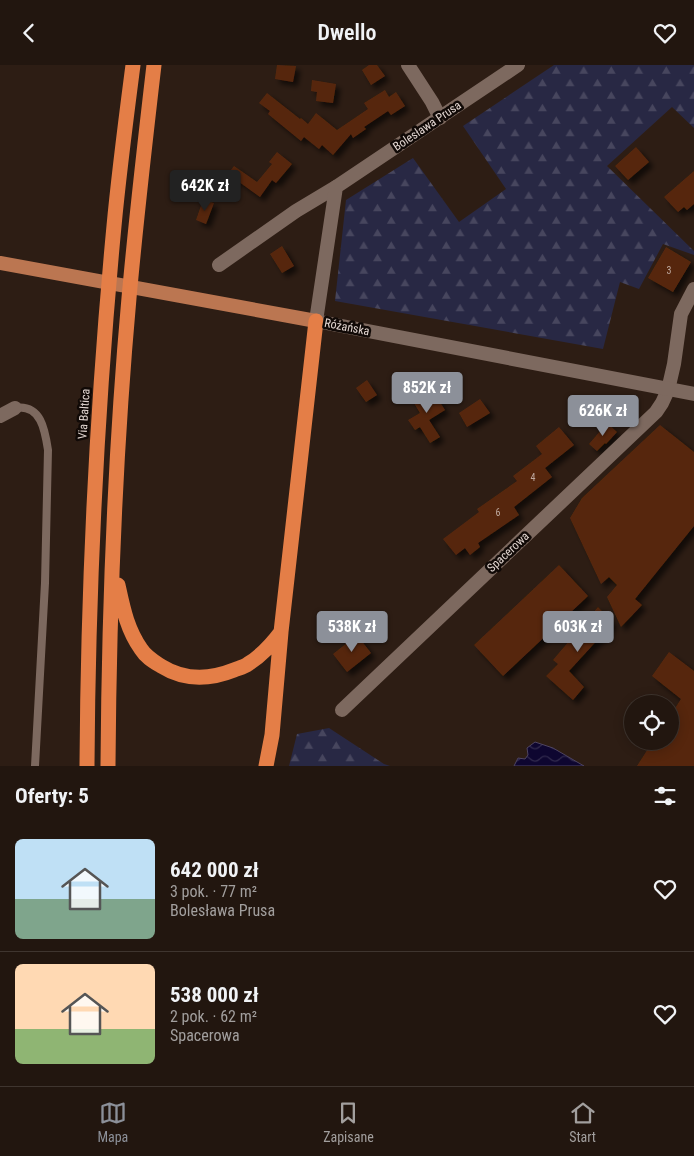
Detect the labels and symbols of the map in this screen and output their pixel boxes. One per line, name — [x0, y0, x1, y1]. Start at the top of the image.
street label: Bolesława Prusa — [390, 98, 464, 154]
pin: 642K zł — [159, 169, 251, 212]
house number: 3 — [667, 265, 672, 276]
street label: Różańska — [323, 316, 371, 338]
pin: 852K zł — [381, 371, 473, 414]
street label: Via Baltica — [75, 388, 93, 440]
pin: 626K zł — [557, 395, 649, 437]
house number: 4 — [531, 472, 536, 483]
house number: 6 — [496, 507, 501, 518]
street label: Spacerowa — [484, 529, 532, 575]
pin: 538K zł — [306, 611, 398, 653]
pin: 603K zł — [532, 611, 624, 653]

